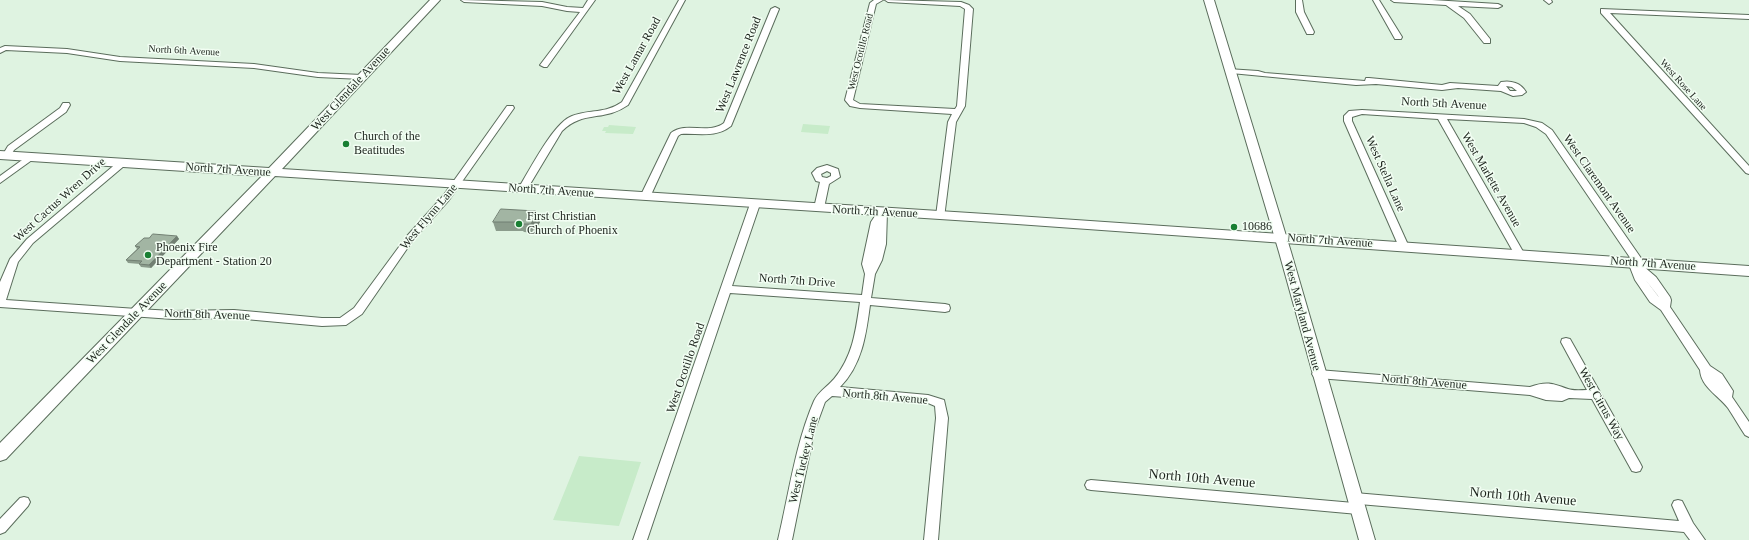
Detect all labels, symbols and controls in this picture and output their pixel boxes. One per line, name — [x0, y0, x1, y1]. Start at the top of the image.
street label: West Ocotillo Road — [846, 12, 876, 92]
street label: West Lamar Road — [610, 15, 664, 97]
street label: West Lawrence Road — [713, 15, 765, 115]
street label: North 6th Avenue — [148, 43, 220, 59]
street label: West Glendale Avenue — [308, 44, 394, 134]
street label: West Rose Lane — [1657, 57, 1709, 113]
street label: North 5th Avenue — [1401, 95, 1487, 113]
place label: Church of the Beatitudes — [354, 130, 420, 158]
street label: West Marlette Avenue — [1458, 130, 1524, 230]
street label: West Claremont Avenue — [1560, 132, 1638, 236]
street label: West Stella Lane — [1362, 134, 1408, 214]
marker: Church of the Beatitudes — [341, 139, 351, 149]
street label: West Cactus Wren Drive — [11, 155, 109, 245]
street label: North 7th Avenue — [185, 160, 271, 180]
street label: West Flynn Lane — [397, 181, 461, 253]
street label: North 7th Avenue — [508, 181, 594, 201]
street label: North 7th Avenue — [832, 203, 918, 221]
place label: First Christian Church of Phoenix — [527, 210, 618, 238]
marker: First Christian Church of Phoenix — [514, 219, 524, 229]
place label: 10686 — [1242, 220, 1272, 234]
marker: 10686 — [1229, 222, 1239, 232]
street label: North 7th Avenue — [1287, 231, 1373, 251]
place label: Phoenix Fire Department - Station 20 — [156, 241, 272, 269]
marker: Phoenix Fire Department - Station 20 — [143, 250, 153, 260]
street label: North 7th Avenue — [1610, 254, 1696, 274]
street label: West Maryland Avenue — [1280, 260, 1324, 372]
street label: North 7th Drive — [758, 271, 836, 291]
street label: West Glendale Avenue — [84, 279, 170, 367]
street label: North 8th Avenue — [164, 306, 250, 324]
street label: West Ocotillo Road — [664, 321, 708, 415]
street label: West Citrus Way — [1575, 365, 1627, 443]
street label: North 8th Avenue — [1381, 371, 1467, 393]
street label: North 8th Avenue — [842, 386, 928, 408]
street label: West Tuckey Lane — [786, 415, 822, 505]
street label: North 10th Avenue — [1148, 466, 1256, 492]
street label: North 10th Avenue — [1469, 484, 1577, 510]

